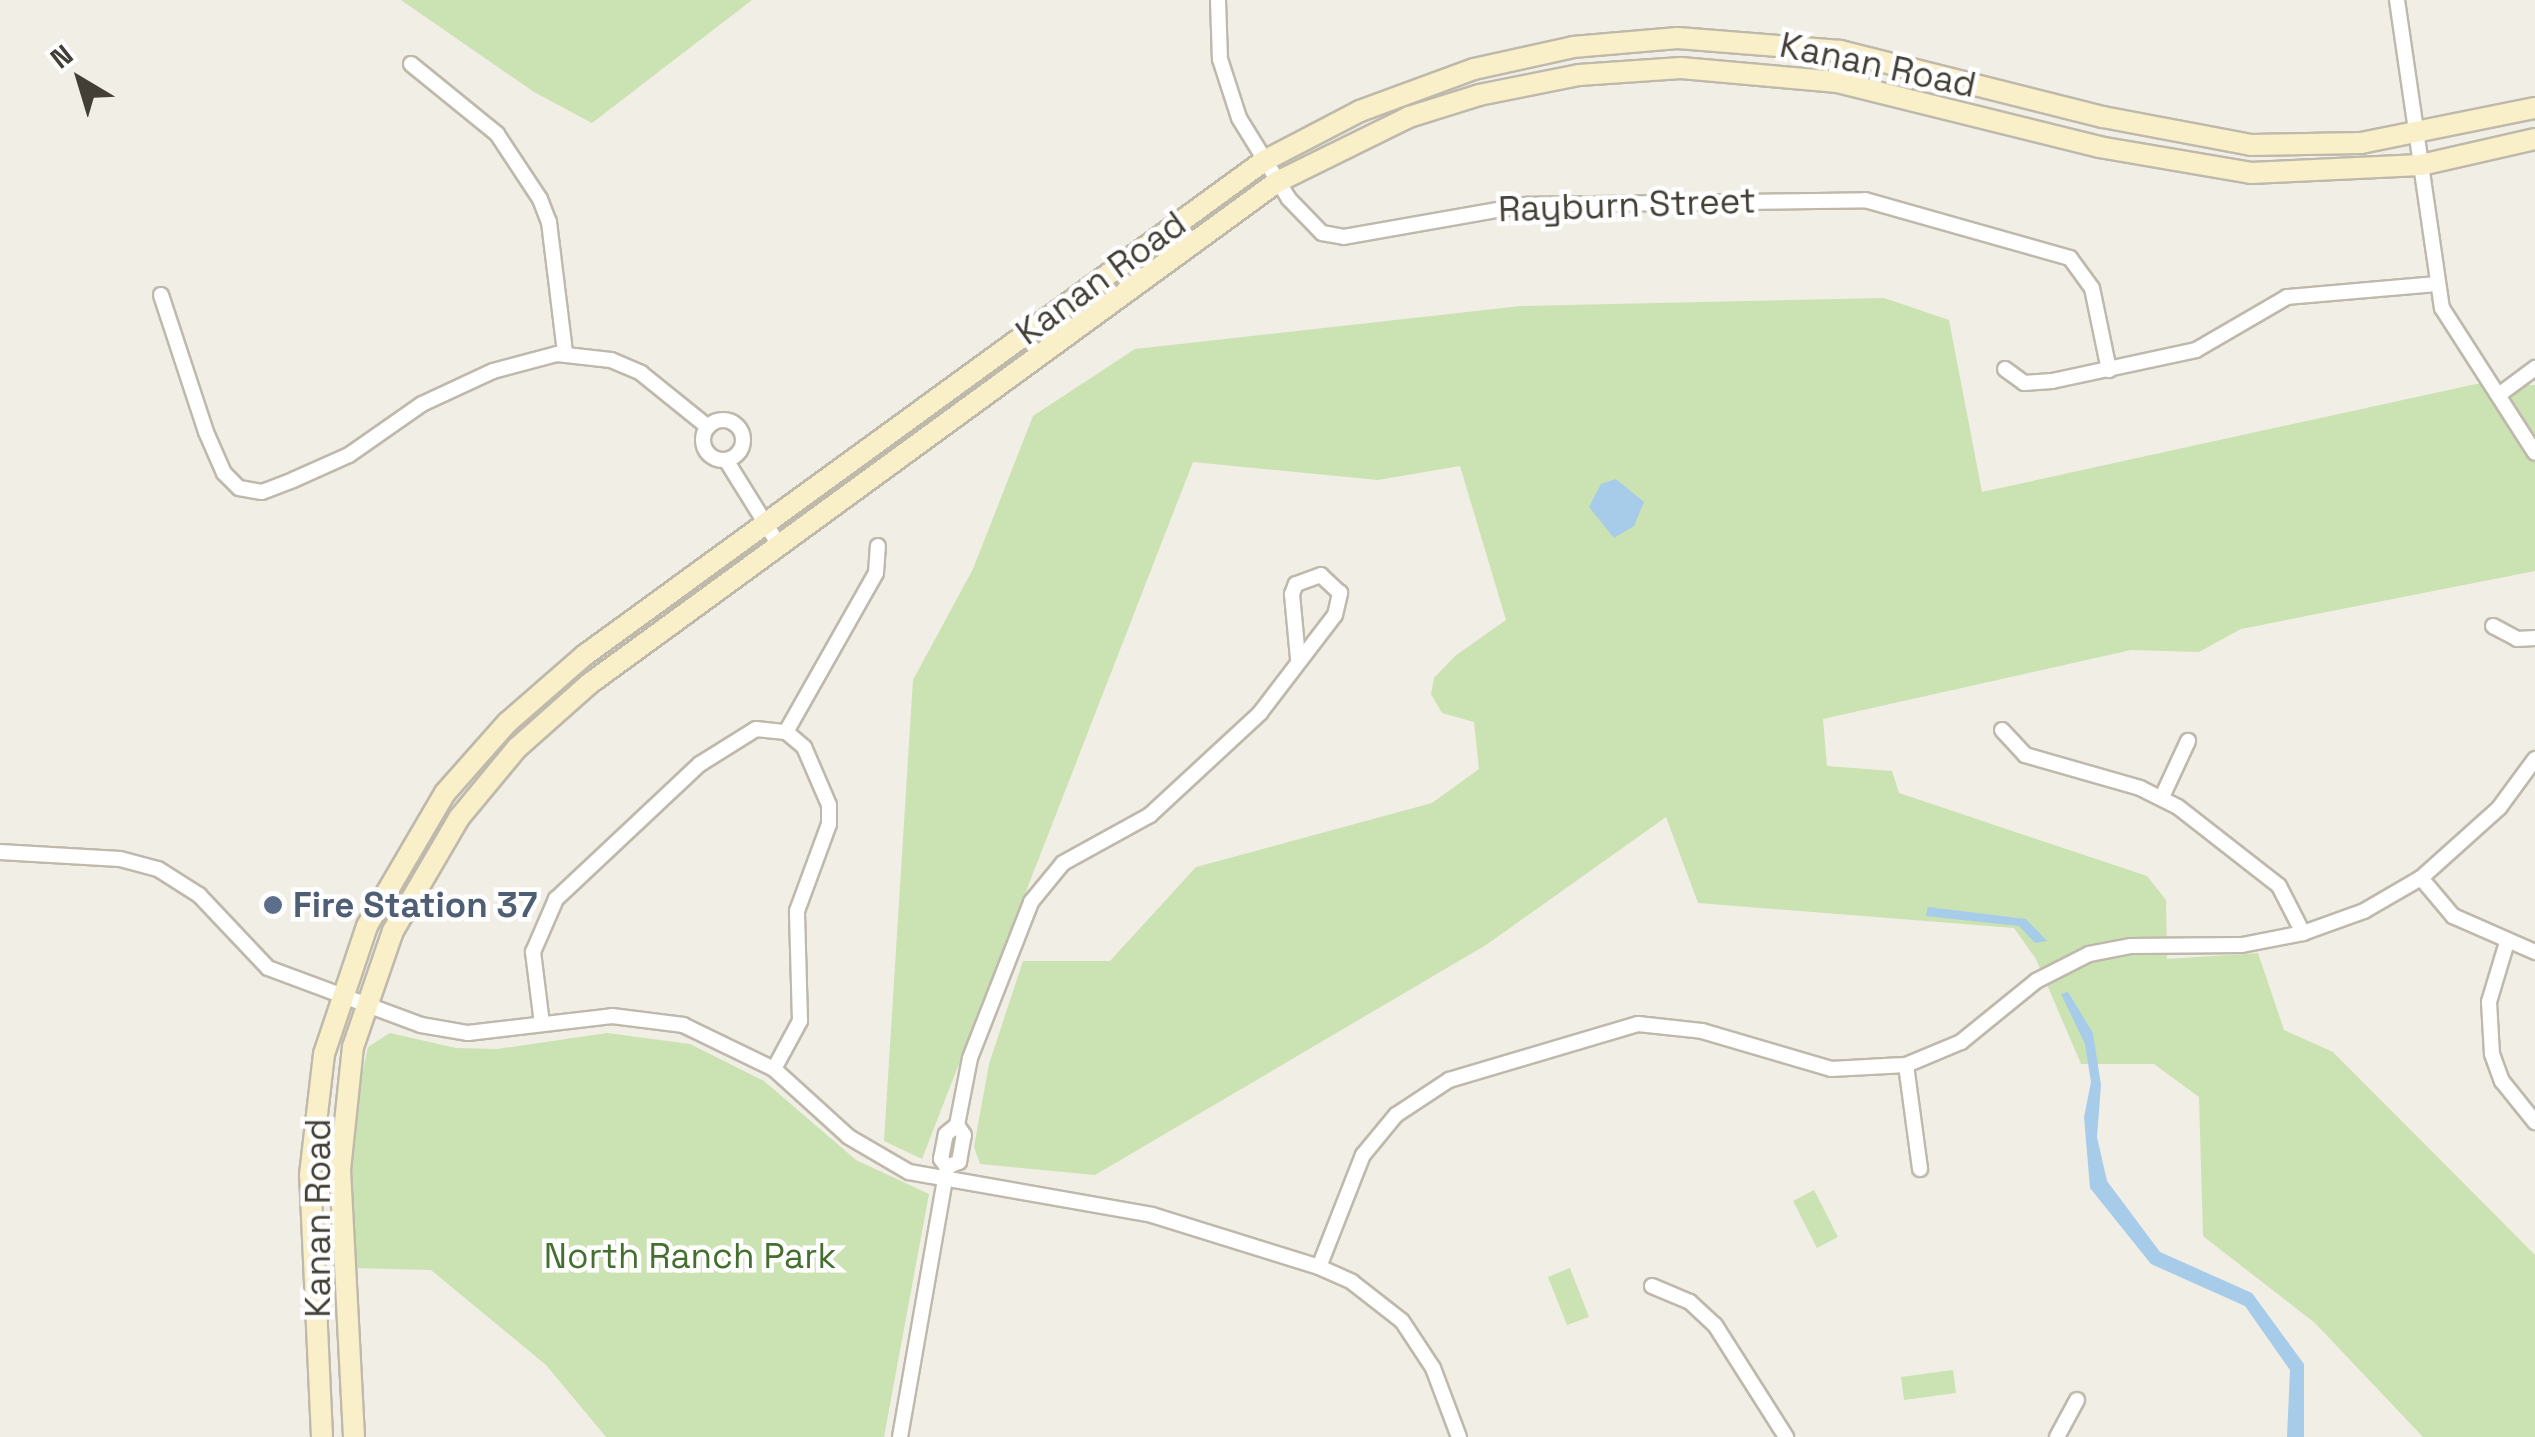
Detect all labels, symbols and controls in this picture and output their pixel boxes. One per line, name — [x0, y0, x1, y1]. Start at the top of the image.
street label: Kanan Road — [1776, 24, 1980, 106]
north arrow — [30, 30, 130, 130]
text: N — [43, 36, 80, 76]
street label: Rayburn Street — [1497, 180, 1757, 230]
street label: Kanan Road — [1008, 202, 1194, 354]
place label: Fire Station 37 — [293, 884, 537, 926]
marker: Fire Station 37 — [262, 894, 284, 916]
street label: Kanan Road — [297, 1118, 339, 1318]
park label: North Ranch Park — [544, 1235, 836, 1277]

